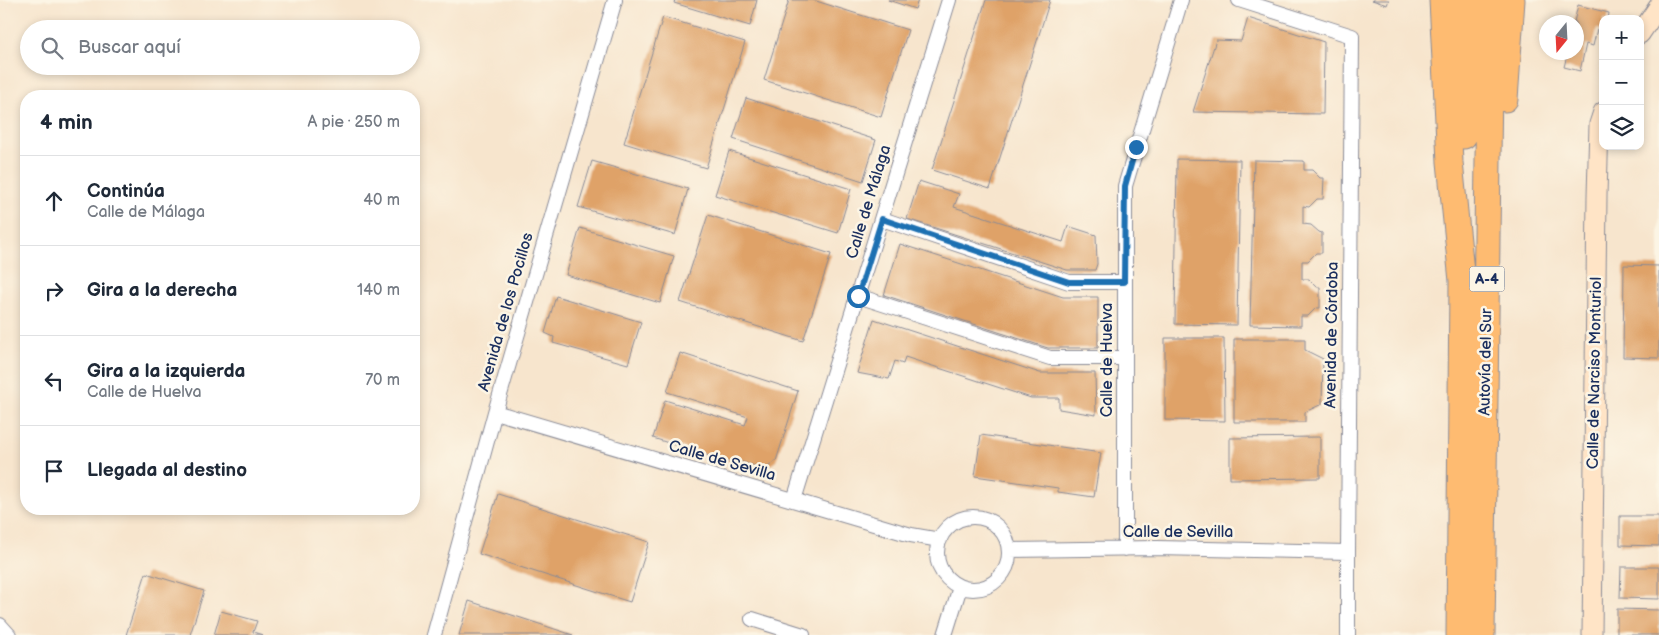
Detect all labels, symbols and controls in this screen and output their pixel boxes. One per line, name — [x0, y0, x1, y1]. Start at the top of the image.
north arrow — [1539, 15, 1584, 60]
map controls — [1599, 15, 1644, 150]
button: + — [1599, 15, 1644, 60]
search box — [20, 20, 420, 75]
icon: search — [38, 34, 66, 62]
text: Buscar aquí — [78, 36, 181, 59]
button: − — [1599, 60, 1644, 105]
button: layers — [1599, 105, 1644, 150]
text: 4 min — [40, 110, 93, 135]
text: A pie · 250 m — [307, 113, 400, 132]
route end — [1125, 136, 1148, 159]
street label: Calle de Málaga — [843, 143, 895, 261]
text: Continúa — [87, 180, 165, 203]
icon: ahead — [40, 187, 68, 215]
text: 40 m — [363, 191, 400, 210]
text: Calle de Málaga — [87, 203, 205, 222]
street label: Avenida de los Pocillos — [474, 230, 538, 394]
street label: Avenida de Córdoba — [1321, 261, 1343, 409]
road number: A-4 — [1470, 266, 1504, 292]
icon: right — [40, 277, 68, 305]
street label: Calle de Narciso Monturiol — [1584, 277, 1606, 469]
text: Gira a la derecha — [87, 279, 237, 302]
text: 140 m — [357, 281, 400, 300]
route start — [847, 285, 870, 308]
street label: Calle de Huelva — [1098, 303, 1117, 417]
street label: Autovía del Sur — [1476, 308, 1496, 416]
text: Gira a la izquierda — [87, 360, 245, 383]
icon: left — [40, 367, 68, 395]
text: 70 m — [365, 371, 400, 390]
text: Calle de Huelva — [87, 383, 201, 402]
street label: Calle de Sevilla — [666, 437, 778, 485]
icon: arrive — [40, 457, 68, 485]
text: Llegada al destino — [87, 459, 247, 482]
street label: Calle de Sevilla — [1123, 523, 1233, 542]

